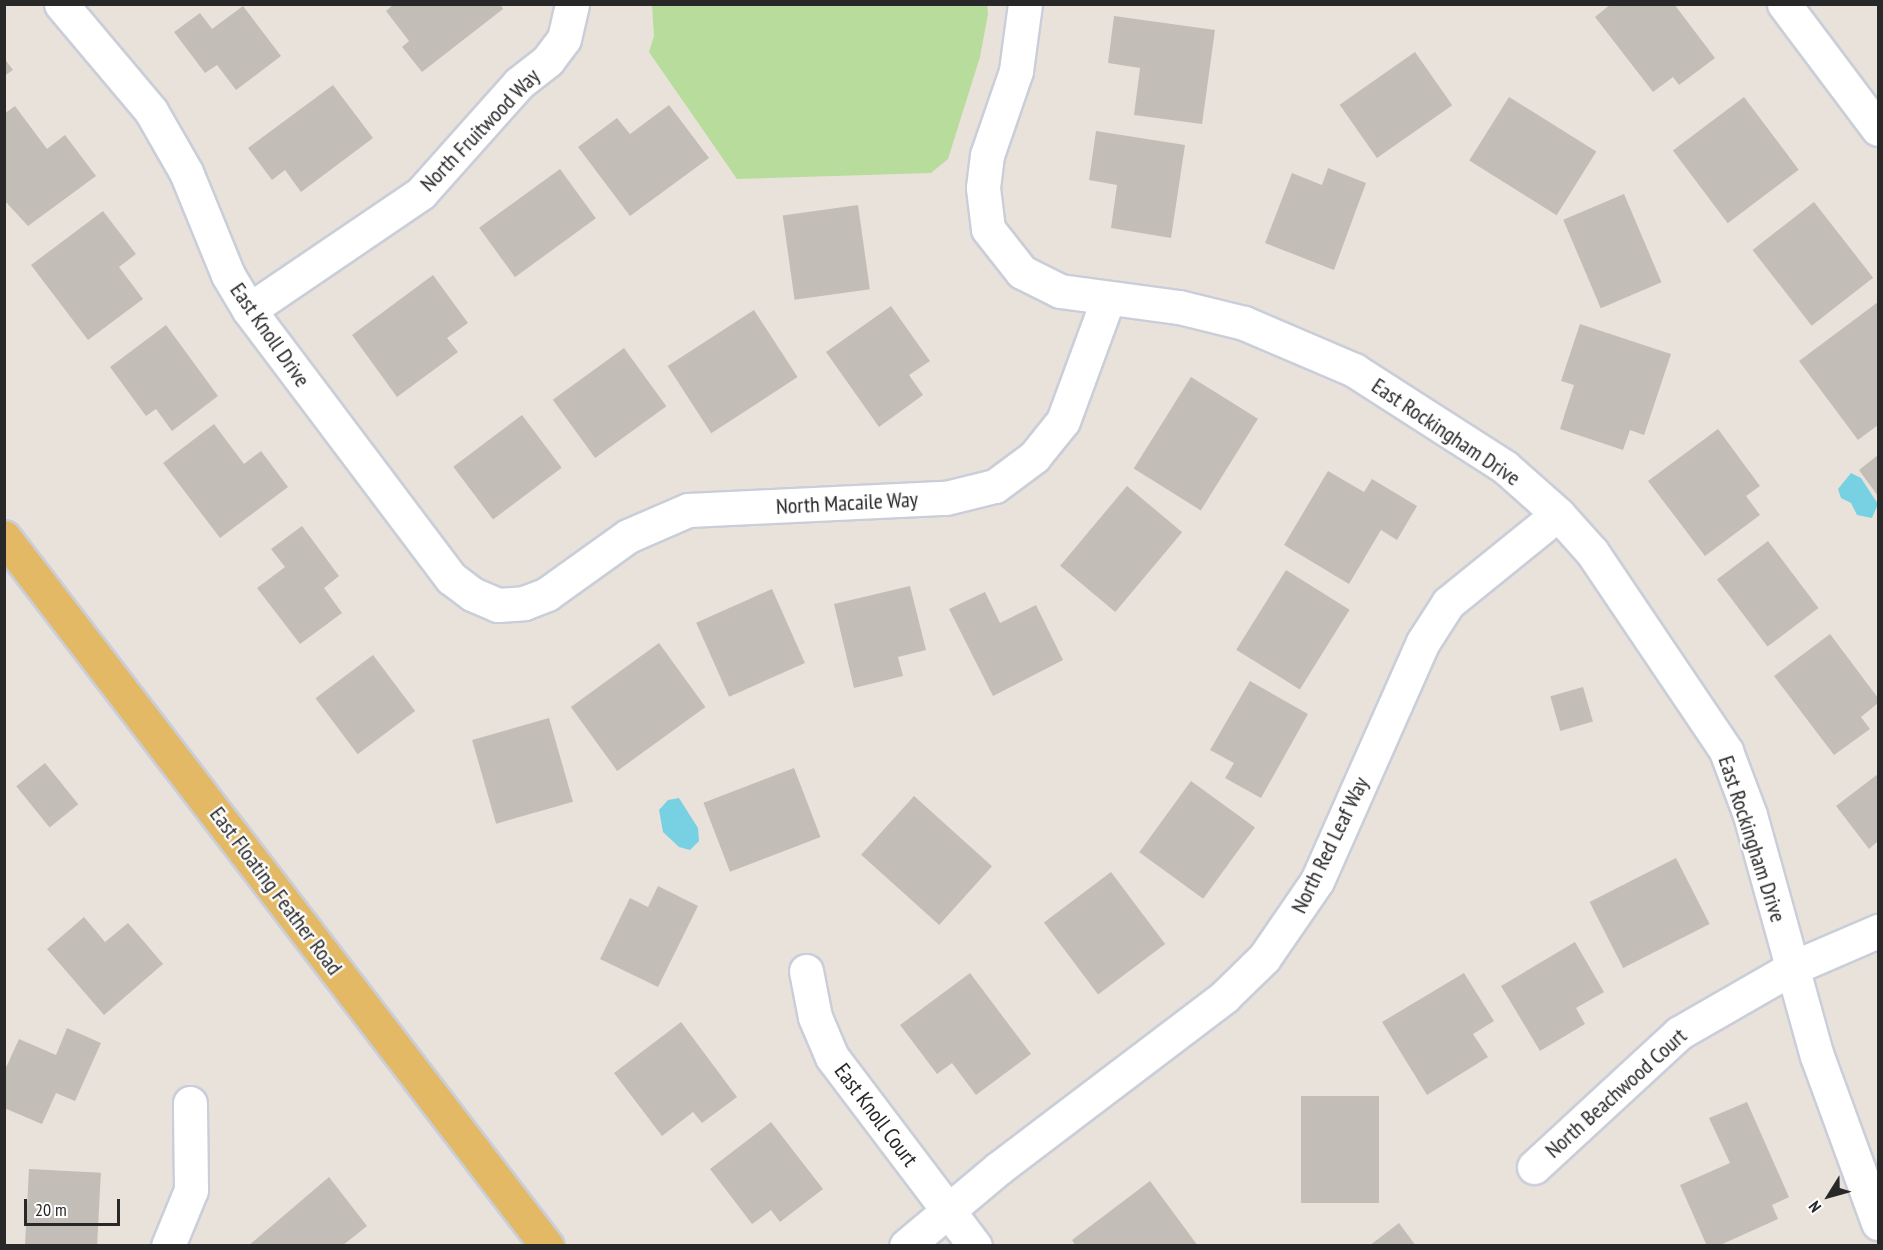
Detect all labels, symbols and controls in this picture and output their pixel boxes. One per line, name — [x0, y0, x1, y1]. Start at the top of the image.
street label: North Fruitwood Way — [415, 63, 545, 197]
street label: East Knoll Drive — [225, 278, 315, 392]
street label: East Rockingham Drive — [1367, 373, 1525, 491]
street label: North Macaile Way — [775, 486, 919, 520]
street label: East Rockingham Drive — [1713, 752, 1791, 926]
street label: North Red Leaf Way — [1286, 772, 1374, 918]
street label: East Floating Feather Road — [204, 802, 348, 980]
street label: North Beachwood Court — [1540, 1023, 1692, 1163]
street label: East Knoll Court — [829, 1058, 923, 1172]
north arrow — [1799, 1166, 1859, 1226]
scale bar — [27, 1187, 123, 1225]
text: N — [1804, 1197, 1825, 1216]
text: 20 m — [35, 1198, 67, 1221]

